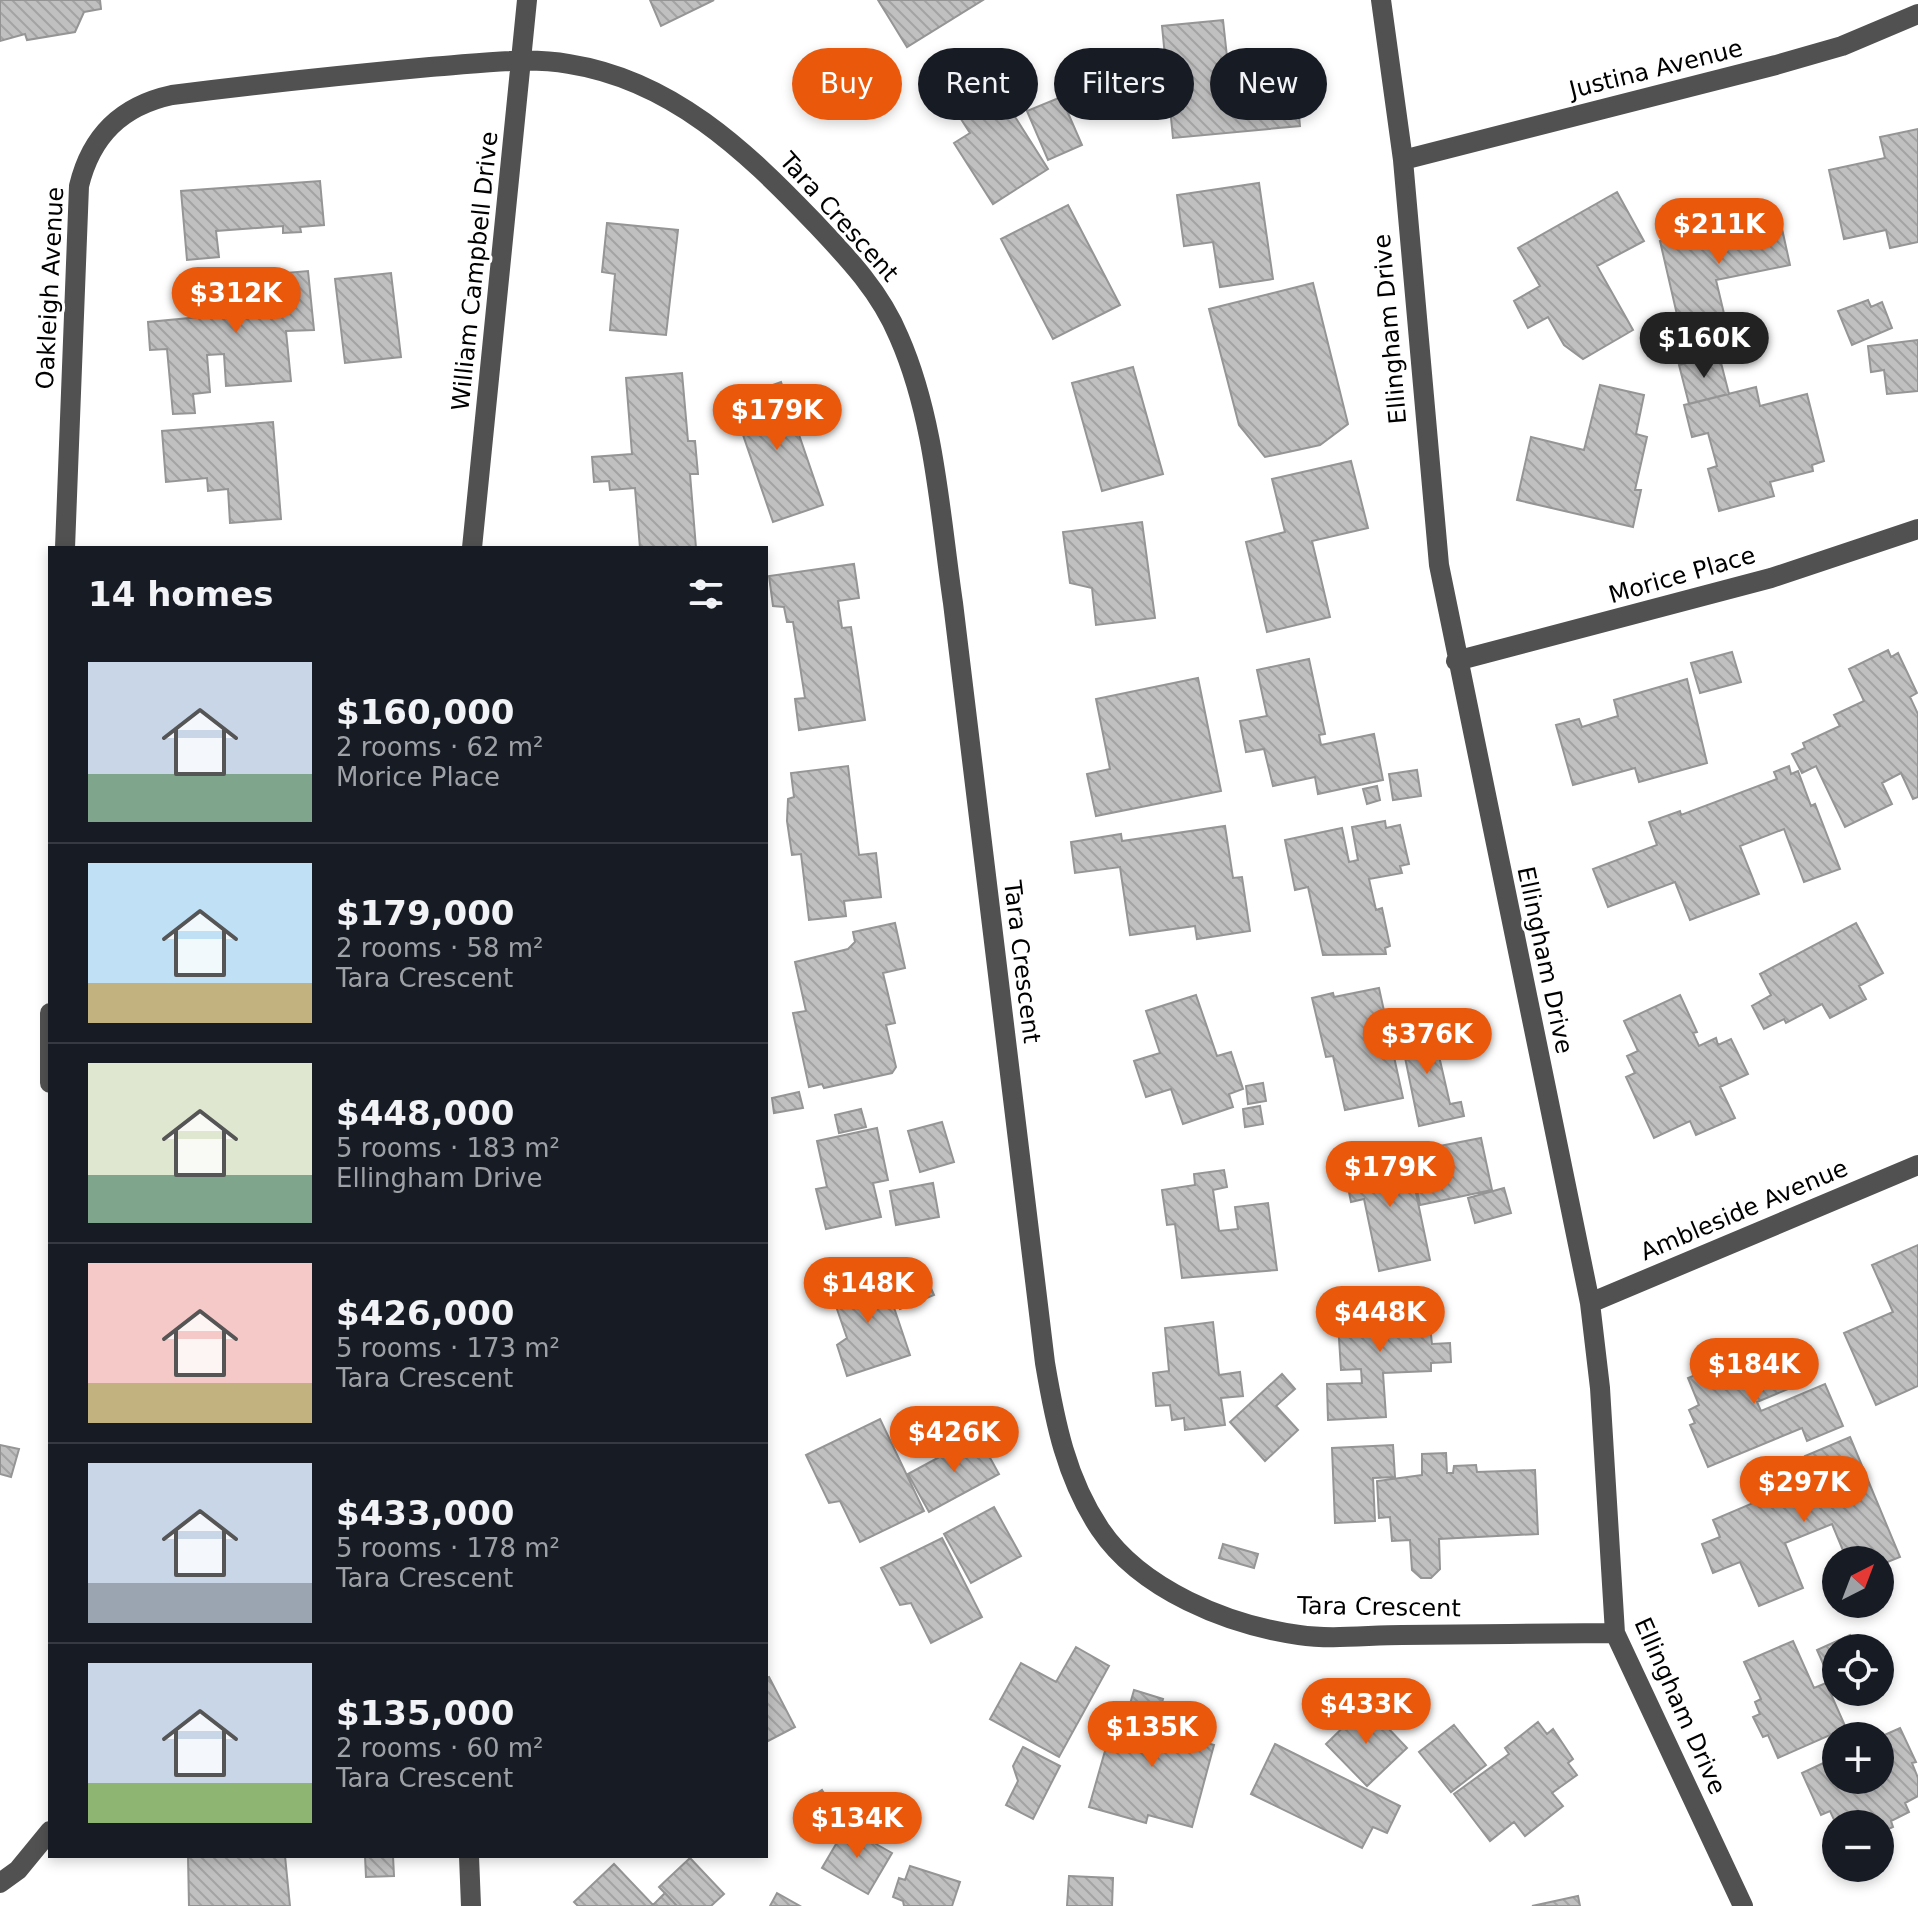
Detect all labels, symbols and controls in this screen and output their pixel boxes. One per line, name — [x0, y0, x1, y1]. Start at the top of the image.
street label: Justina Avenue — [1565, 34, 1746, 105]
chip: Buy — [792, 48, 902, 120]
chip: Rent — [918, 48, 1038, 120]
chip: Filters — [1054, 48, 1194, 120]
chip: New — [1210, 48, 1327, 120]
street label: William Campbell Drive — [446, 130, 504, 412]
street label: Tara Crescent — [773, 146, 904, 287]
street label: Oakleigh Avenue — [31, 186, 69, 390]
pin: $211K — [1663, 198, 1775, 266]
text: $211K — [1673, 209, 1765, 239]
street label: Ellingham Drive — [1368, 233, 1412, 425]
pin: $312K — [180, 267, 292, 335]
text: $312K — [190, 278, 282, 308]
pin: $160K — [1648, 312, 1760, 380]
text: $160K — [1658, 323, 1750, 353]
pin: $179K — [721, 384, 833, 452]
text: $179K — [731, 395, 823, 425]
street label: Morice Place — [1605, 541, 1759, 609]
icon: filters — [684, 572, 728, 616]
text: 14 homes — [88, 574, 273, 614]
text: $160,000 — [336, 692, 515, 732]
icon: home — [152, 694, 248, 790]
text: 2 rooms · 62 m² — [336, 732, 544, 762]
text: Morice Place — [336, 762, 500, 792]
street label: Ellingham Drive — [1511, 864, 1579, 1056]
street label: Tara Crescent — [998, 878, 1046, 1045]
text: $179,000 — [336, 893, 515, 933]
icon: home — [152, 895, 248, 991]
text: 2 rooms · 58 m² — [336, 933, 544, 963]
text: Tara Crescent — [336, 963, 513, 993]
pin: $376K — [1371, 1008, 1483, 1076]
text: $376K — [1381, 1019, 1473, 1049]
text: $448,000 — [336, 1093, 515, 1133]
icon: home — [152, 1095, 248, 1191]
text: 5 rooms · 183 m² — [336, 1133, 560, 1163]
pin: $179K — [1334, 1141, 1446, 1209]
text: $179K — [1344, 1152, 1436, 1182]
street label: Ambleside Avenue — [1636, 1154, 1852, 1266]
text: Ellingham Drive — [336, 1163, 542, 1193]
pin: $148K — [812, 1257, 924, 1325]
text: $148K — [822, 1268, 914, 1298]
pin: $448K — [1324, 1286, 1436, 1354]
text: $426,000 — [336, 1293, 515, 1333]
icon: home — [152, 1295, 248, 1391]
text: $448K — [1334, 1297, 1426, 1327]
text: 5 rooms · 173 m² — [336, 1333, 560, 1363]
pin: $184K — [1698, 1338, 1810, 1406]
text: $184K — [1708, 1349, 1800, 1379]
text: Tara Crescent — [336, 1363, 513, 1393]
pin: $426K — [898, 1406, 1010, 1474]
text: $426K — [908, 1417, 1000, 1447]
pin: $297K — [1748, 1456, 1860, 1524]
text: $297K — [1758, 1467, 1850, 1497]
text: $433,000 — [336, 1493, 515, 1533]
icon: home — [152, 1495, 248, 1591]
text: 5 rooms · 178 m² — [336, 1533, 560, 1563]
north arrow — [1822, 1546, 1894, 1618]
map controls — [1822, 1546, 1894, 1882]
text: Tara Crescent — [336, 1563, 513, 1593]
street label: Tara Crescent — [1296, 1592, 1461, 1622]
street label: Ellingham Drive — [1628, 1613, 1732, 1799]
button: locate — [1822, 1634, 1894, 1706]
pin: $433K — [1310, 1678, 1422, 1746]
text: $433K — [1320, 1689, 1412, 1719]
text: $135,000 — [336, 1693, 515, 1733]
icon: home — [152, 1695, 248, 1791]
pin: $135K — [1096, 1701, 1208, 1769]
text: $135K — [1106, 1712, 1198, 1742]
button: + — [1822, 1722, 1894, 1794]
text: 2 rooms · 60 m² — [336, 1733, 544, 1763]
text: Tara Crescent — [336, 1763, 513, 1793]
pin: $134K — [801, 1792, 913, 1860]
text: $134K — [811, 1803, 903, 1833]
button: − — [1822, 1810, 1894, 1882]

